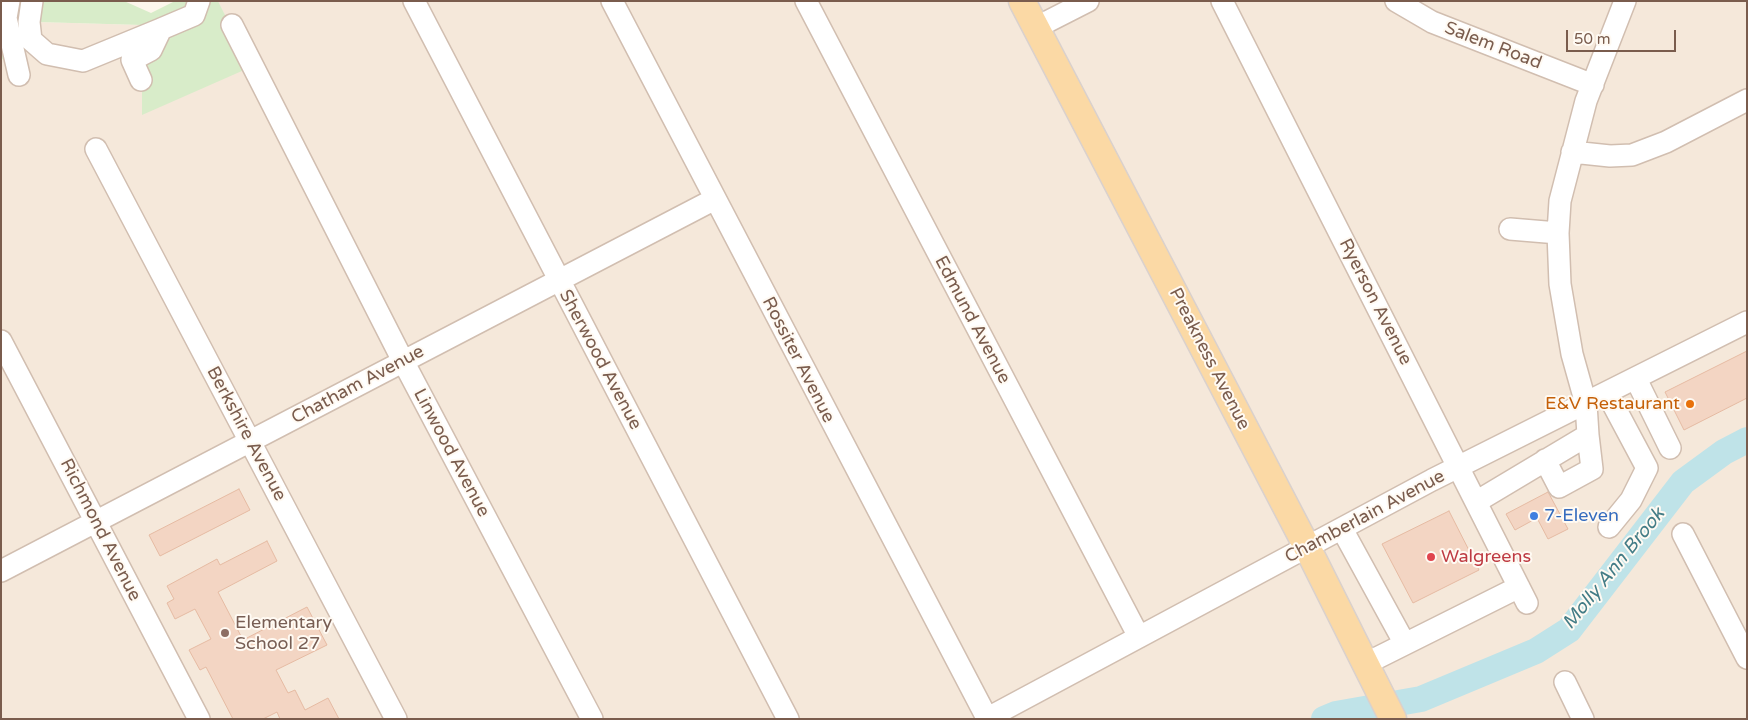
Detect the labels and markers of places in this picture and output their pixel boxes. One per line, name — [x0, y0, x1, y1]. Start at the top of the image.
place label: E&V Restaurant — [1545, 393, 1680, 415]
marker: E&V Restaurant — [1684, 398, 1696, 410]
place label: 7-Eleven — [1544, 505, 1619, 527]
marker: 7-Eleven — [1528, 510, 1540, 522]
place label: Walgreens — [1441, 546, 1531, 568]
marker: Walgreens — [1425, 551, 1437, 563]
place label: Elementary School 27 — [235, 612, 332, 654]
marker: Elementary School 27 — [219, 627, 231, 639]

